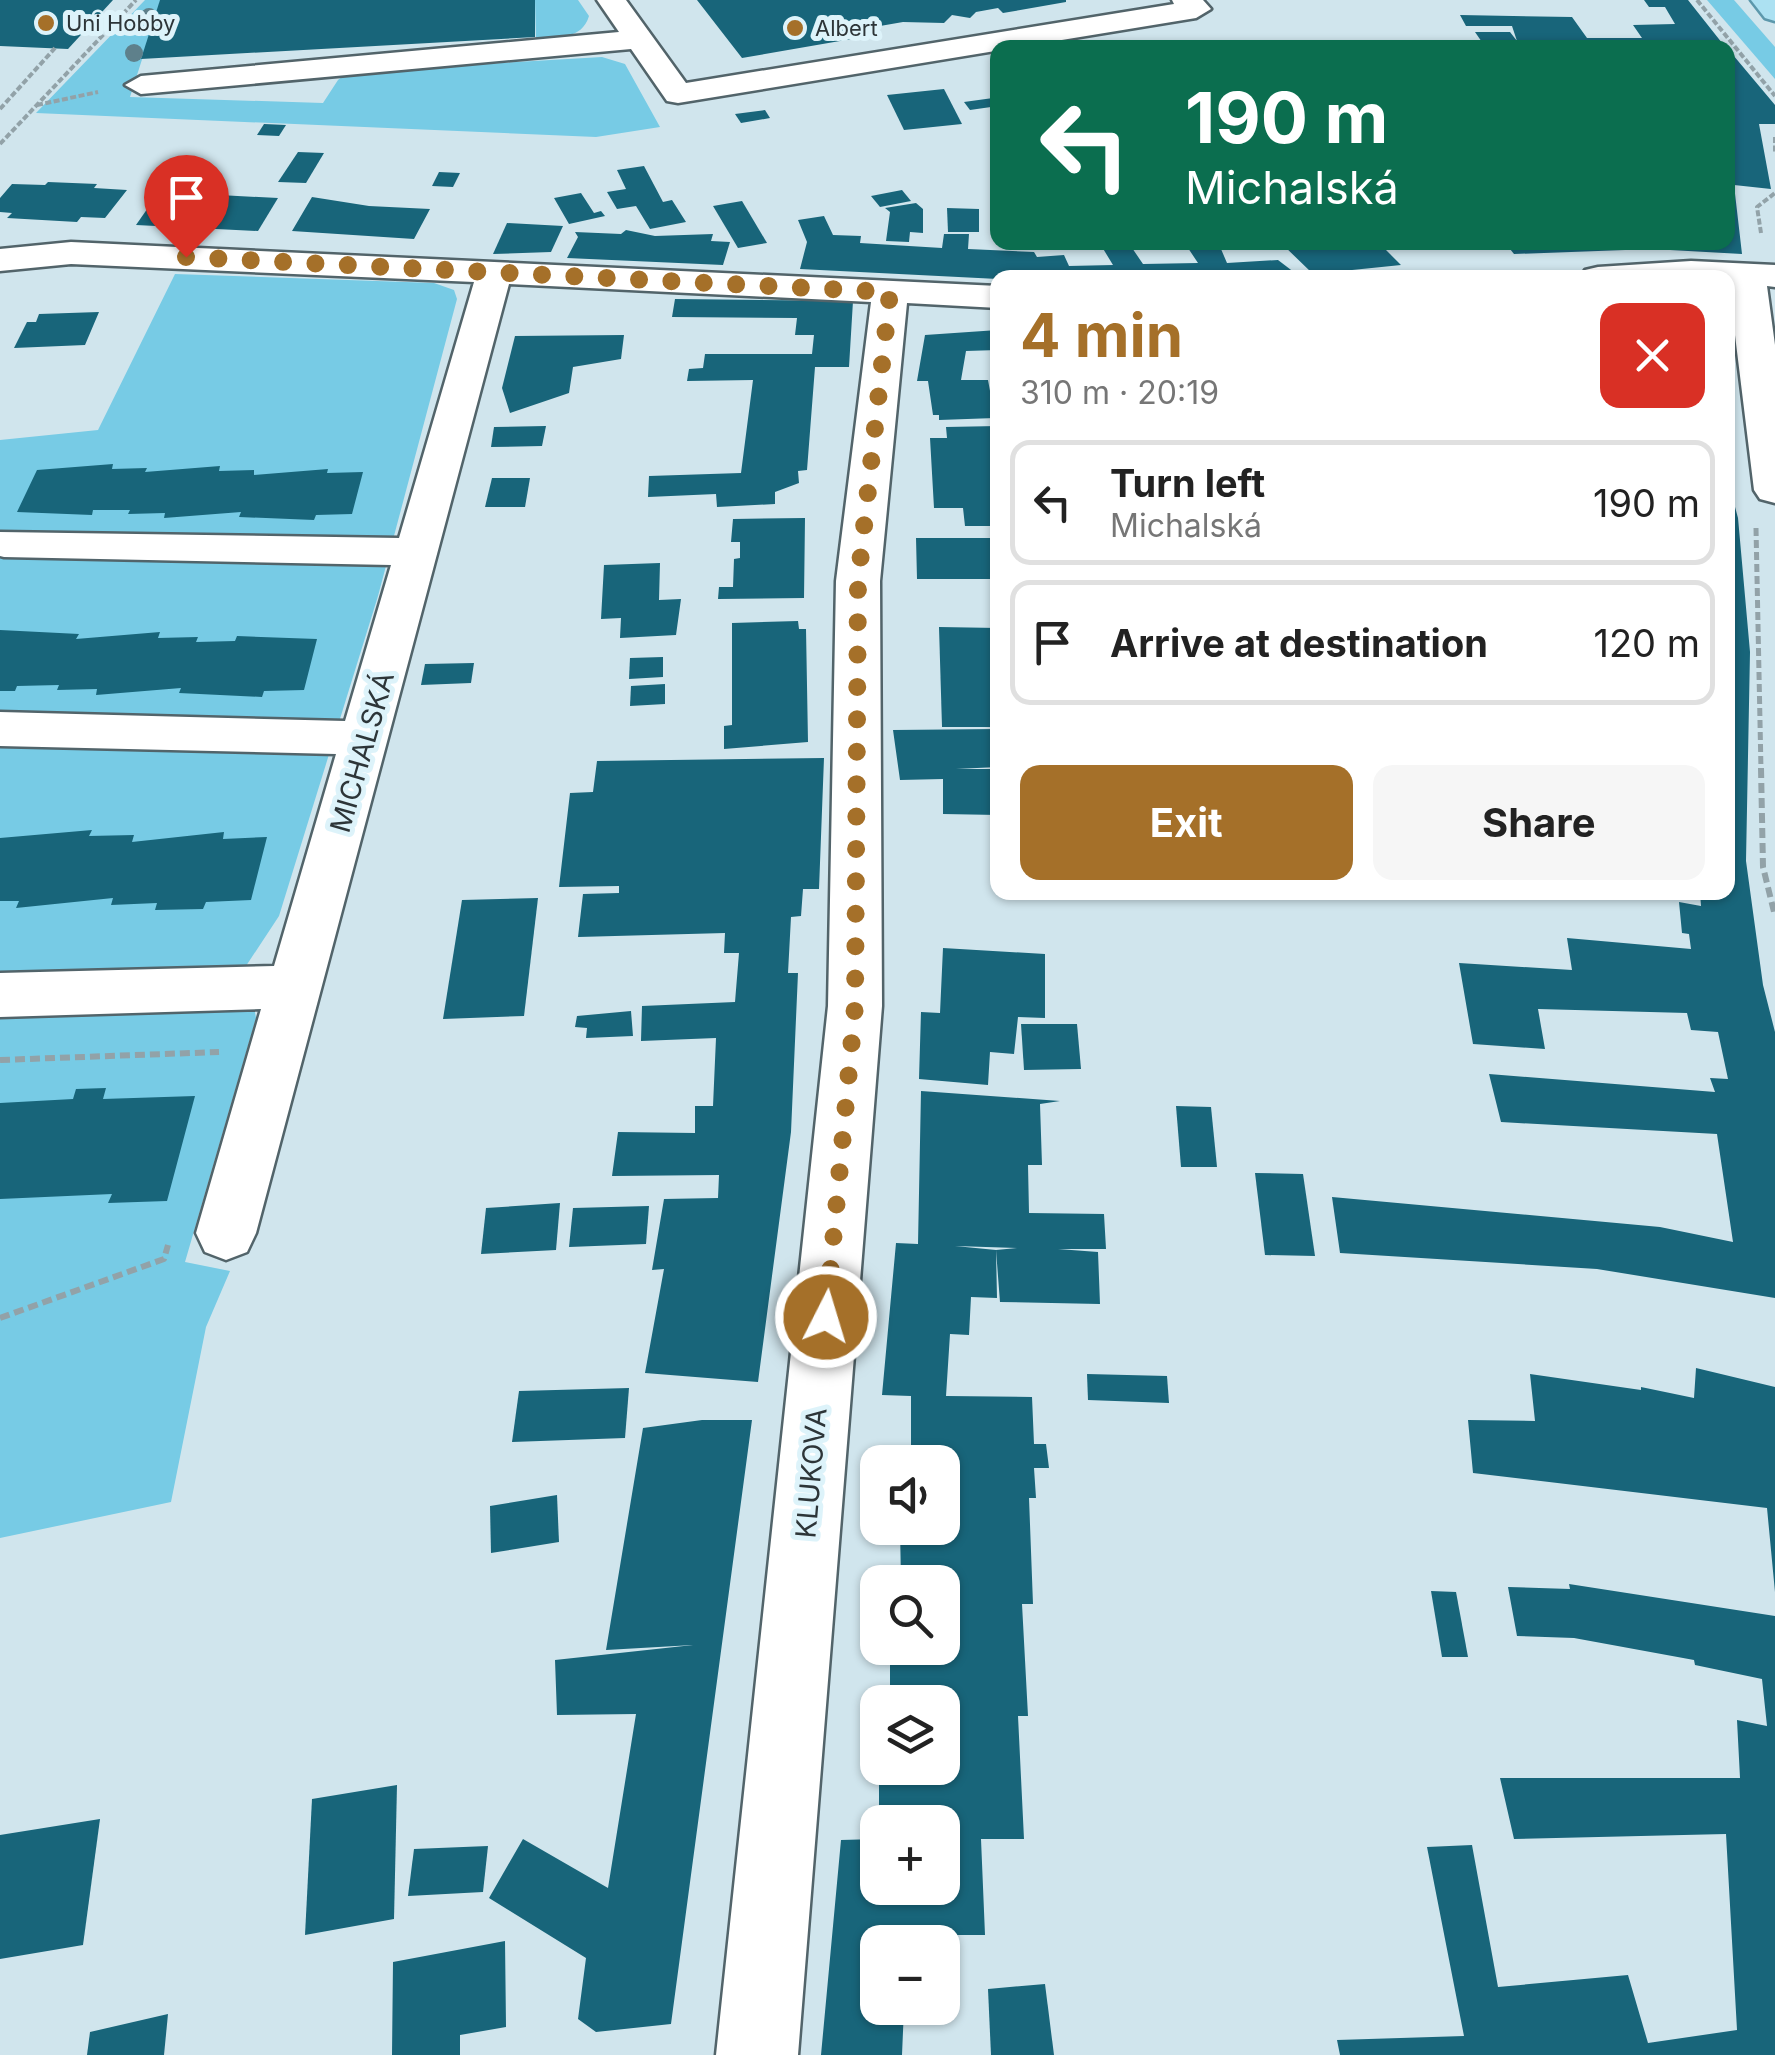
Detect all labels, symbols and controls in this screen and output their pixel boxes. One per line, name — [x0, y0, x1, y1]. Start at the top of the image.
place label: Uni Hobby — [66, 10, 175, 36]
marker: Uni Hobby — [35, 12, 57, 34]
place label: Albert — [815, 15, 878, 41]
marker: Albert — [784, 17, 806, 39]
text: 190 m — [1185, 75, 1388, 160]
icon: left — [1020, 80, 1150, 210]
pin — [144, 155, 229, 258]
text: Michalská — [1185, 160, 1399, 215]
icon: arrive — [159, 170, 214, 225]
text: 4 min — [1020, 299, 1183, 371]
button: close — [1600, 303, 1705, 408]
text: 310 m · 20:19 — [1020, 373, 1219, 412]
text: Turn left — [1110, 460, 1265, 506]
icon: left — [1025, 475, 1080, 530]
text: 190 m — [1593, 480, 1700, 526]
text: Michalská — [1110, 506, 1262, 545]
icon: arrive — [1025, 615, 1080, 670]
text: Arrive at destination — [1110, 620, 1488, 666]
text: 120 m — [1593, 620, 1700, 666]
street label: MICHALSKÁ — [322, 668, 401, 836]
button: Exit — [1020, 765, 1353, 880]
button: Share — [1373, 765, 1705, 880]
position arrow — [774, 1265, 878, 1369]
street label: KLUKOVA — [788, 1406, 834, 1540]
map controls — [860, 1445, 960, 2025]
button: sound — [860, 1445, 960, 1545]
button: search — [860, 1565, 960, 1665]
button: layers — [860, 1685, 960, 1785]
button: + — [860, 1805, 960, 1905]
button: − — [860, 1925, 960, 2025]

